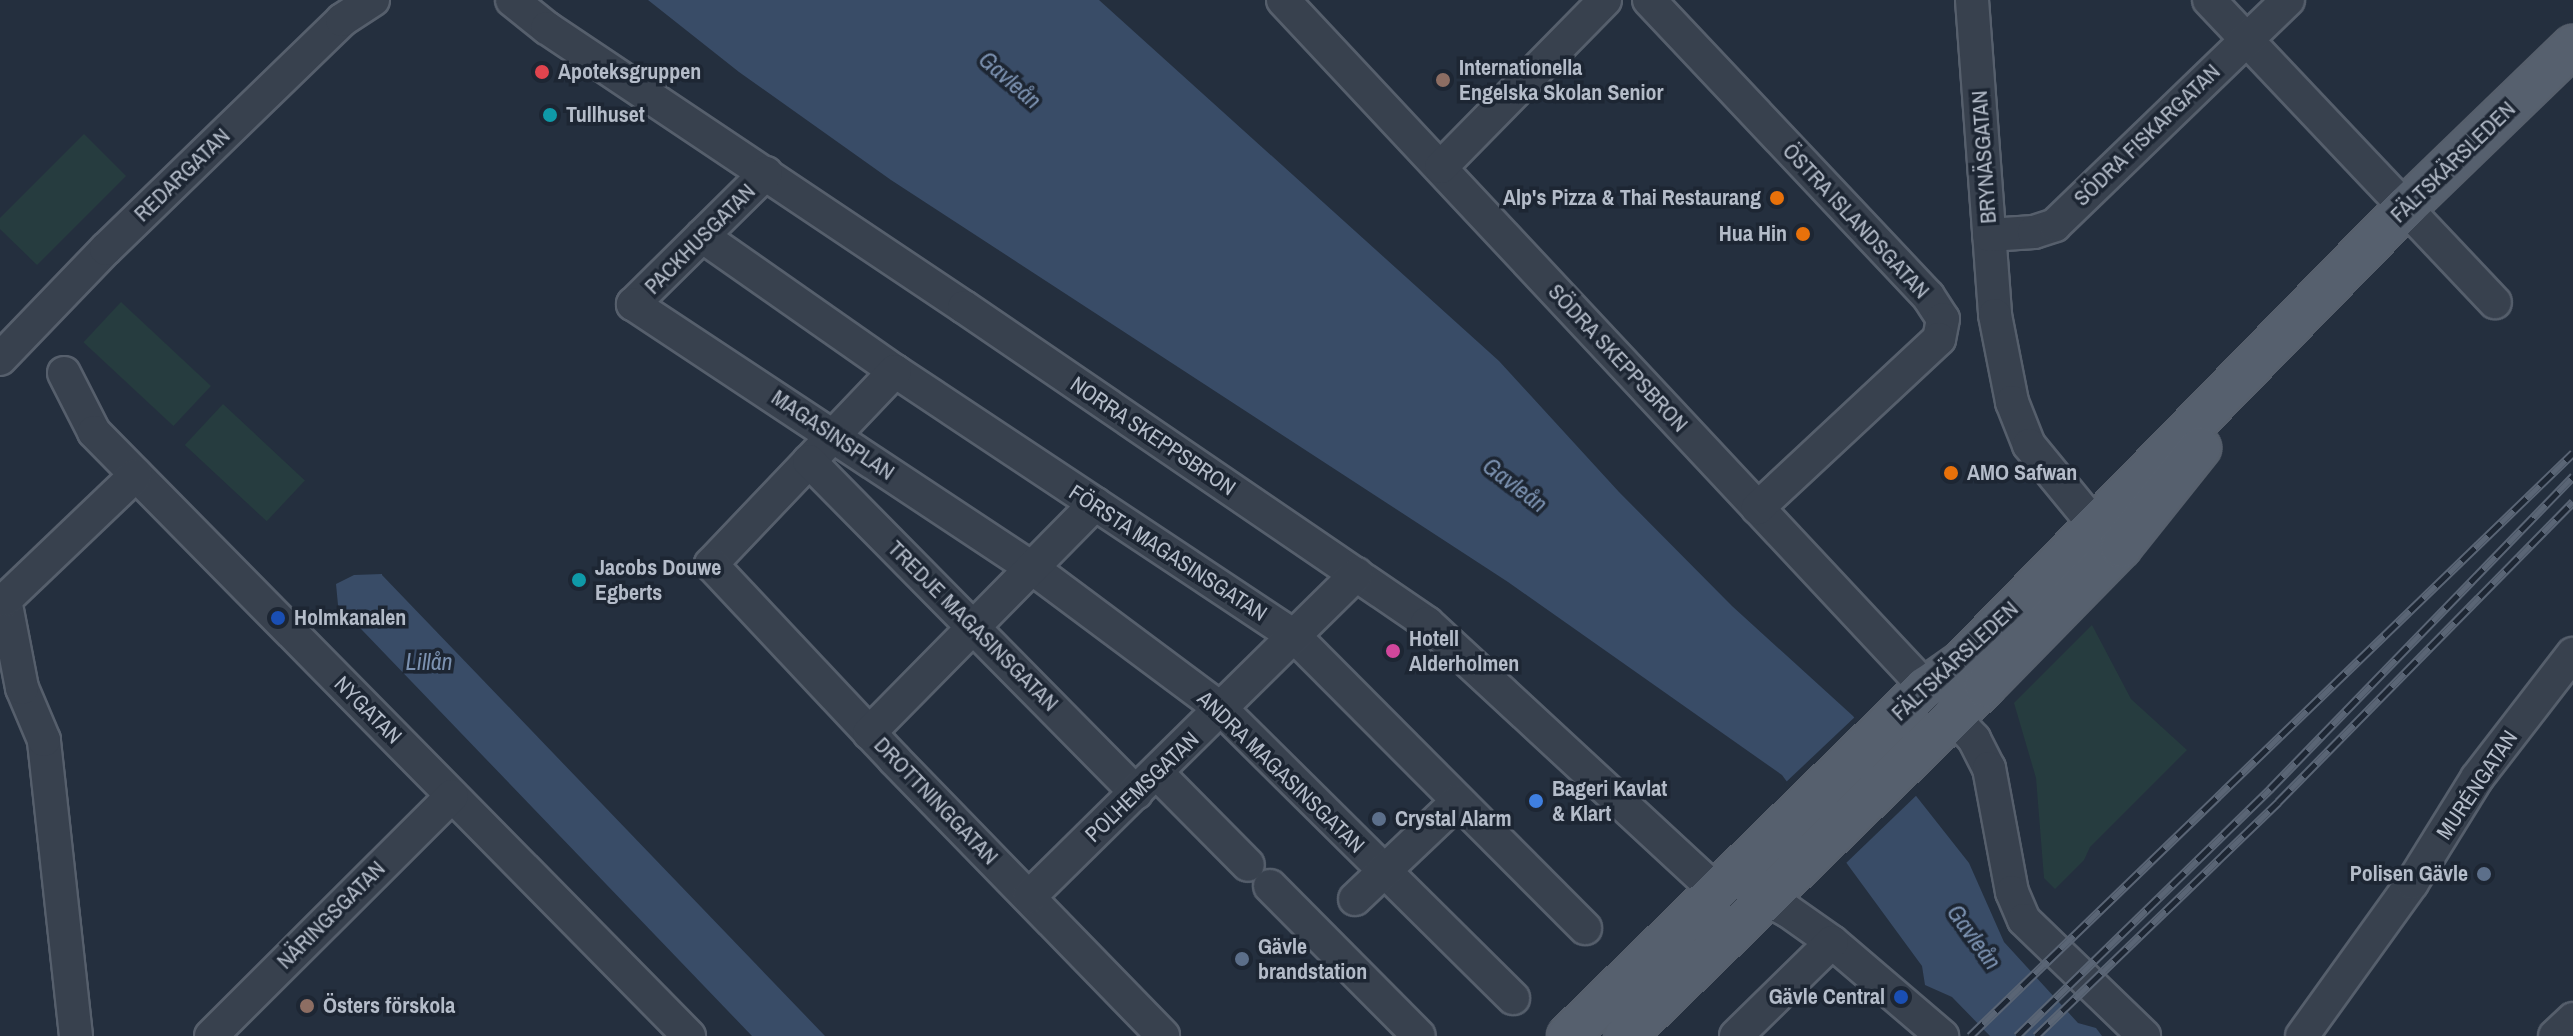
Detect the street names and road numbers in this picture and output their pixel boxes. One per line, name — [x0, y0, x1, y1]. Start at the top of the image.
street label: SÖDRA FISKARGATAN — [2068, 58, 2226, 212]
street label: BRYNÄSGATAN — [1966, 90, 2002, 224]
street label: FÄLTSKÄRSLEDEN — [2385, 96, 2521, 228]
street label: REDARGATAN — [129, 123, 235, 227]
street label: ÖSTRA ISLANDSGATAN — [1777, 137, 1935, 305]
street label: PACKHUSGATAN — [639, 178, 761, 300]
street label: SÖDRA SKEPPSBRON — [1542, 278, 1694, 438]
street label: NORRA SKEPPSBRON — [1065, 371, 1241, 501]
street label: MAGASINSPLAN — [767, 384, 899, 486]
street label: FÖRSTA MAGASINSGATAN — [1064, 479, 1272, 627]
street label: TREDJE MAGASINSGATAN — [882, 535, 1064, 717]
street label: FÄLTSKÄRSLEDEN — [1886, 596, 2024, 726]
street label: NYGATAN — [329, 671, 407, 749]
street label: ANDRA MAGASINSGATAN — [1192, 685, 1370, 859]
street label: POLHEMSGATAN — [1080, 726, 1204, 848]
street label: MURÉNGATAN — [2431, 726, 2523, 844]
street label: DROTTNINGGATAN — [869, 732, 1003, 870]
street label: NÄRINGSGATAN — [272, 856, 390, 974]

